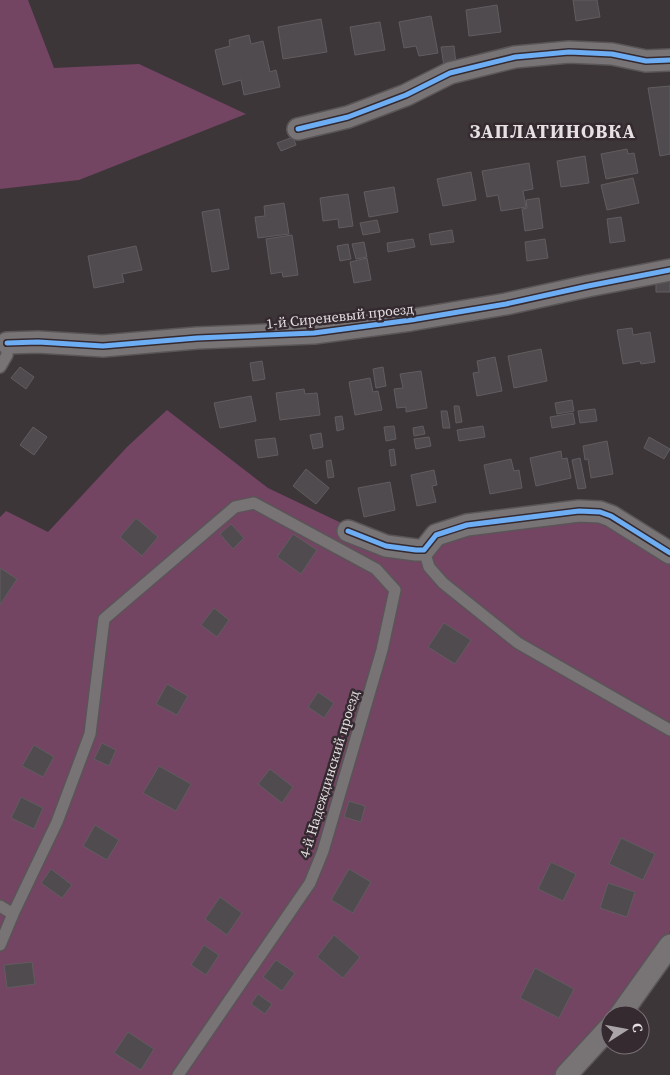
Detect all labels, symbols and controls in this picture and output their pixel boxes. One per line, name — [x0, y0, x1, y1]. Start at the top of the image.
district label: ЗАПЛАТИНОВКА — [470, 118, 636, 144]
street label: 1-й Сиреневый проезд — [265, 298, 415, 334]
street label: 4-й Надеждинский проезд — [294, 688, 364, 860]
north arrow — [600, 1005, 650, 1055]
text: С — [627, 1021, 648, 1034]

